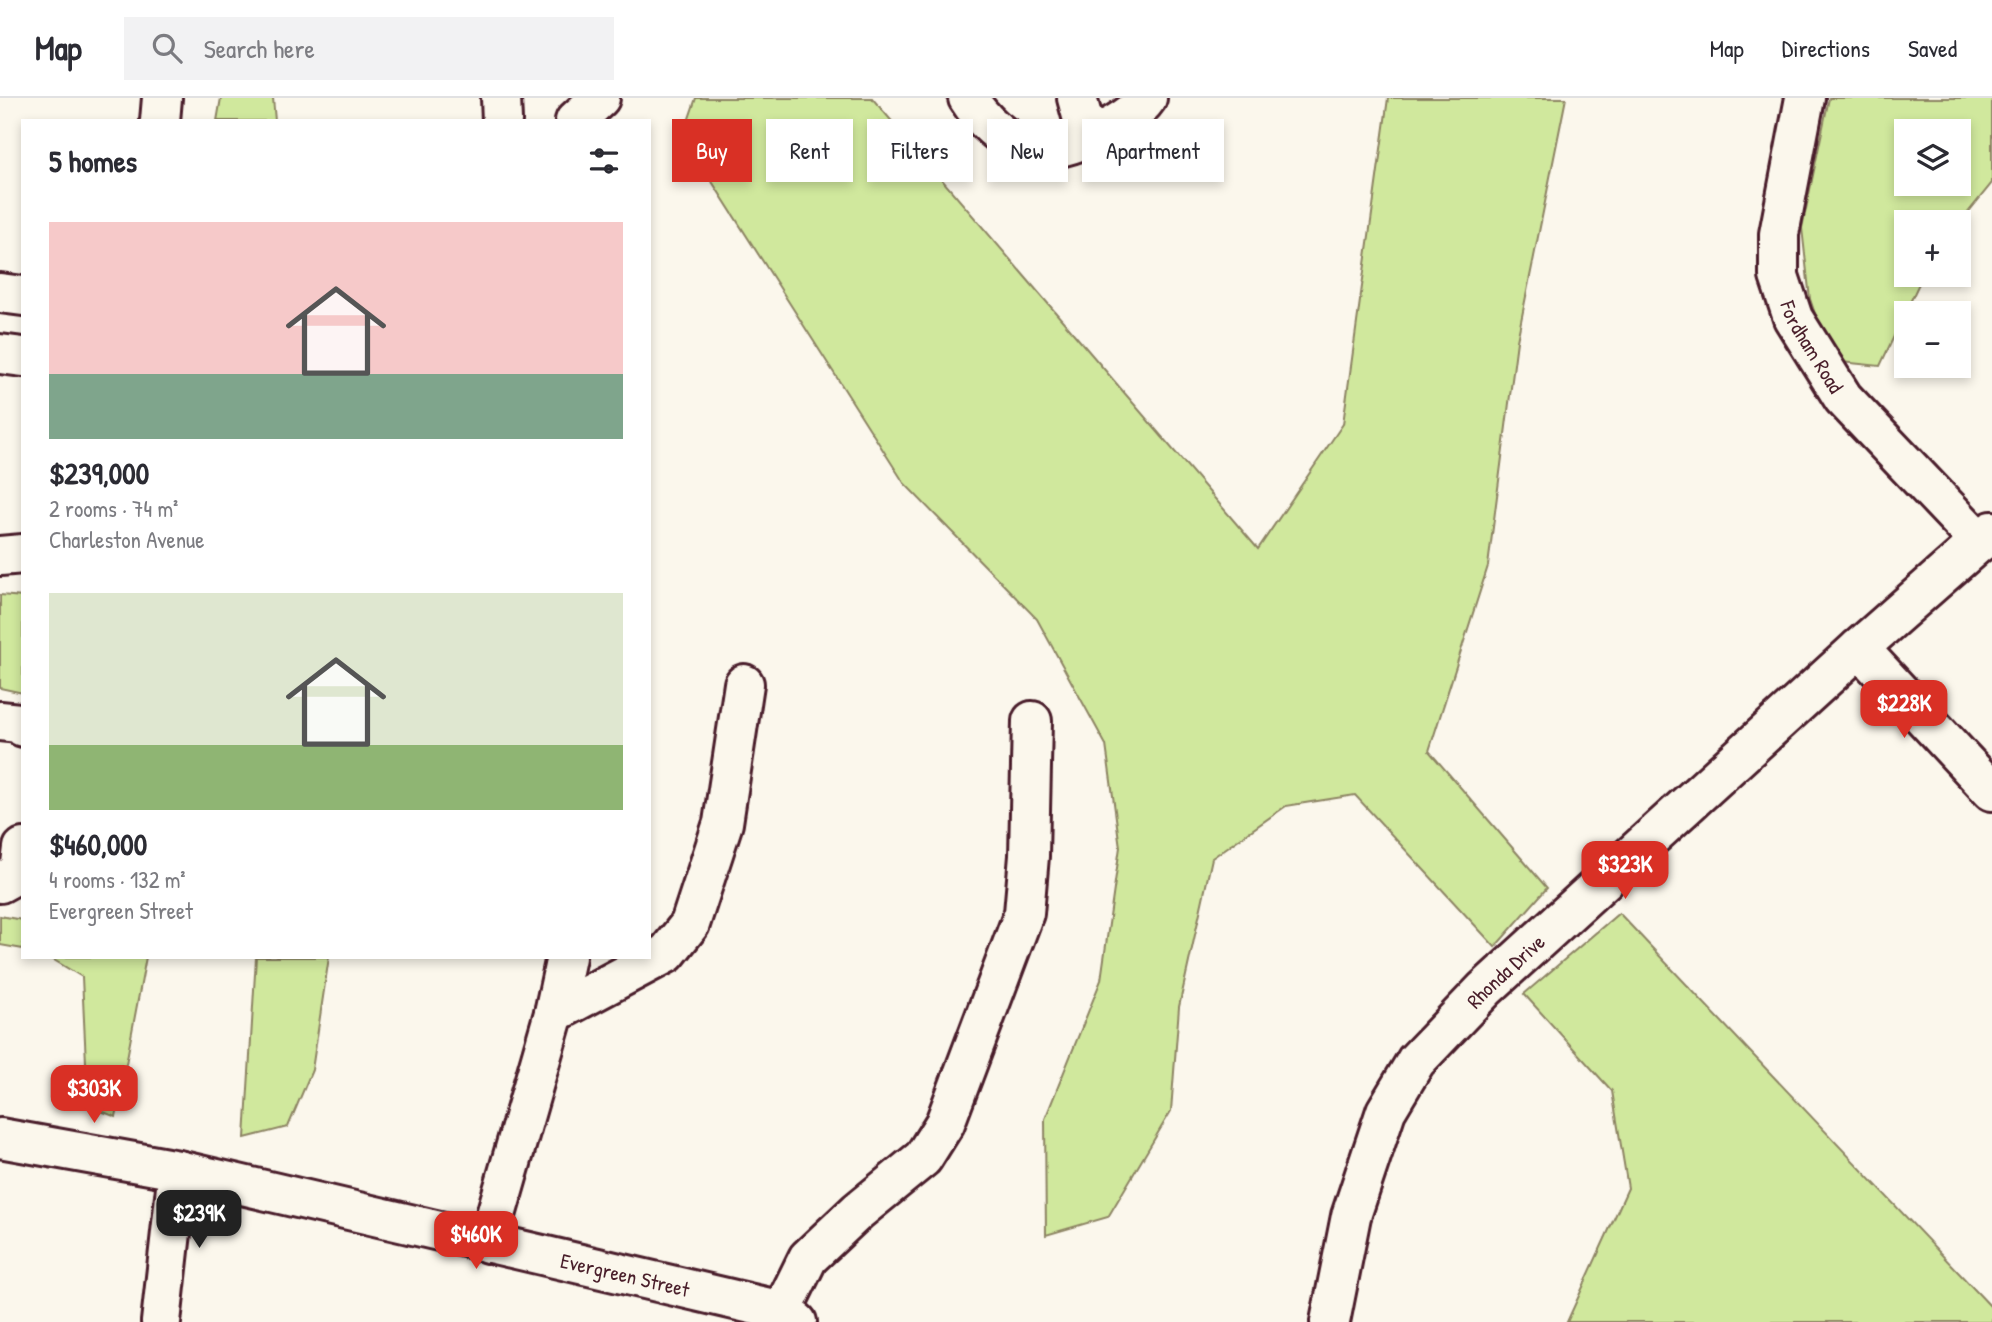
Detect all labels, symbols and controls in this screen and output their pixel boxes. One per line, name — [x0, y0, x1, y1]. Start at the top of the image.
search box — [124, 17, 614, 80]
text: Map — [35, 26, 82, 70]
icon: search — [148, 29, 186, 67]
text: Search here — [204, 31, 315, 66]
text: Map — [1710, 32, 1744, 64]
text: Directions — [1782, 32, 1870, 64]
text: Saved — [1908, 32, 1957, 64]
chip: Buy — [672, 119, 752, 182]
chip: Rent — [766, 119, 853, 182]
chip: Filters — [867, 119, 973, 182]
chip: New — [987, 119, 1068, 182]
chip: Apartment — [1082, 119, 1224, 182]
map controls — [1894, 119, 1971, 378]
button: layers — [1894, 119, 1971, 196]
text: 5 homes — [49, 141, 137, 181]
icon: filters — [585, 142, 623, 180]
button: + — [1894, 210, 1971, 287]
icon: home — [273, 268, 399, 394]
street label: Fordham Road — [1773, 296, 1851, 399]
button: − — [1894, 301, 1971, 378]
text: $239,000 — [49, 453, 149, 493]
text: 2 rooms · 74 m² — [49, 493, 178, 524]
text: Charleston Avenue — [49, 524, 204, 555]
icon: home — [273, 639, 399, 765]
pin: $228K — [1855, 680, 1953, 740]
text: $228K — [1876, 687, 1932, 718]
text: $460,000 — [49, 824, 147, 864]
pin: $323K — [1576, 842, 1674, 901]
text: $323K — [1597, 848, 1653, 879]
text: 4 rooms · 132 m² — [49, 864, 186, 895]
text: Evergreen Street — [49, 895, 193, 926]
street label: Rhonda Drive — [1460, 927, 1551, 1014]
pin: $303K — [45, 1066, 143, 1125]
text: $303K — [67, 1072, 121, 1103]
pin: $239K — [150, 1190, 248, 1250]
text: $239K — [172, 1197, 226, 1228]
pin: $460K — [427, 1212, 525, 1271]
text: $460K — [450, 1218, 502, 1249]
street label: Evergreen Street — [558, 1245, 693, 1304]

